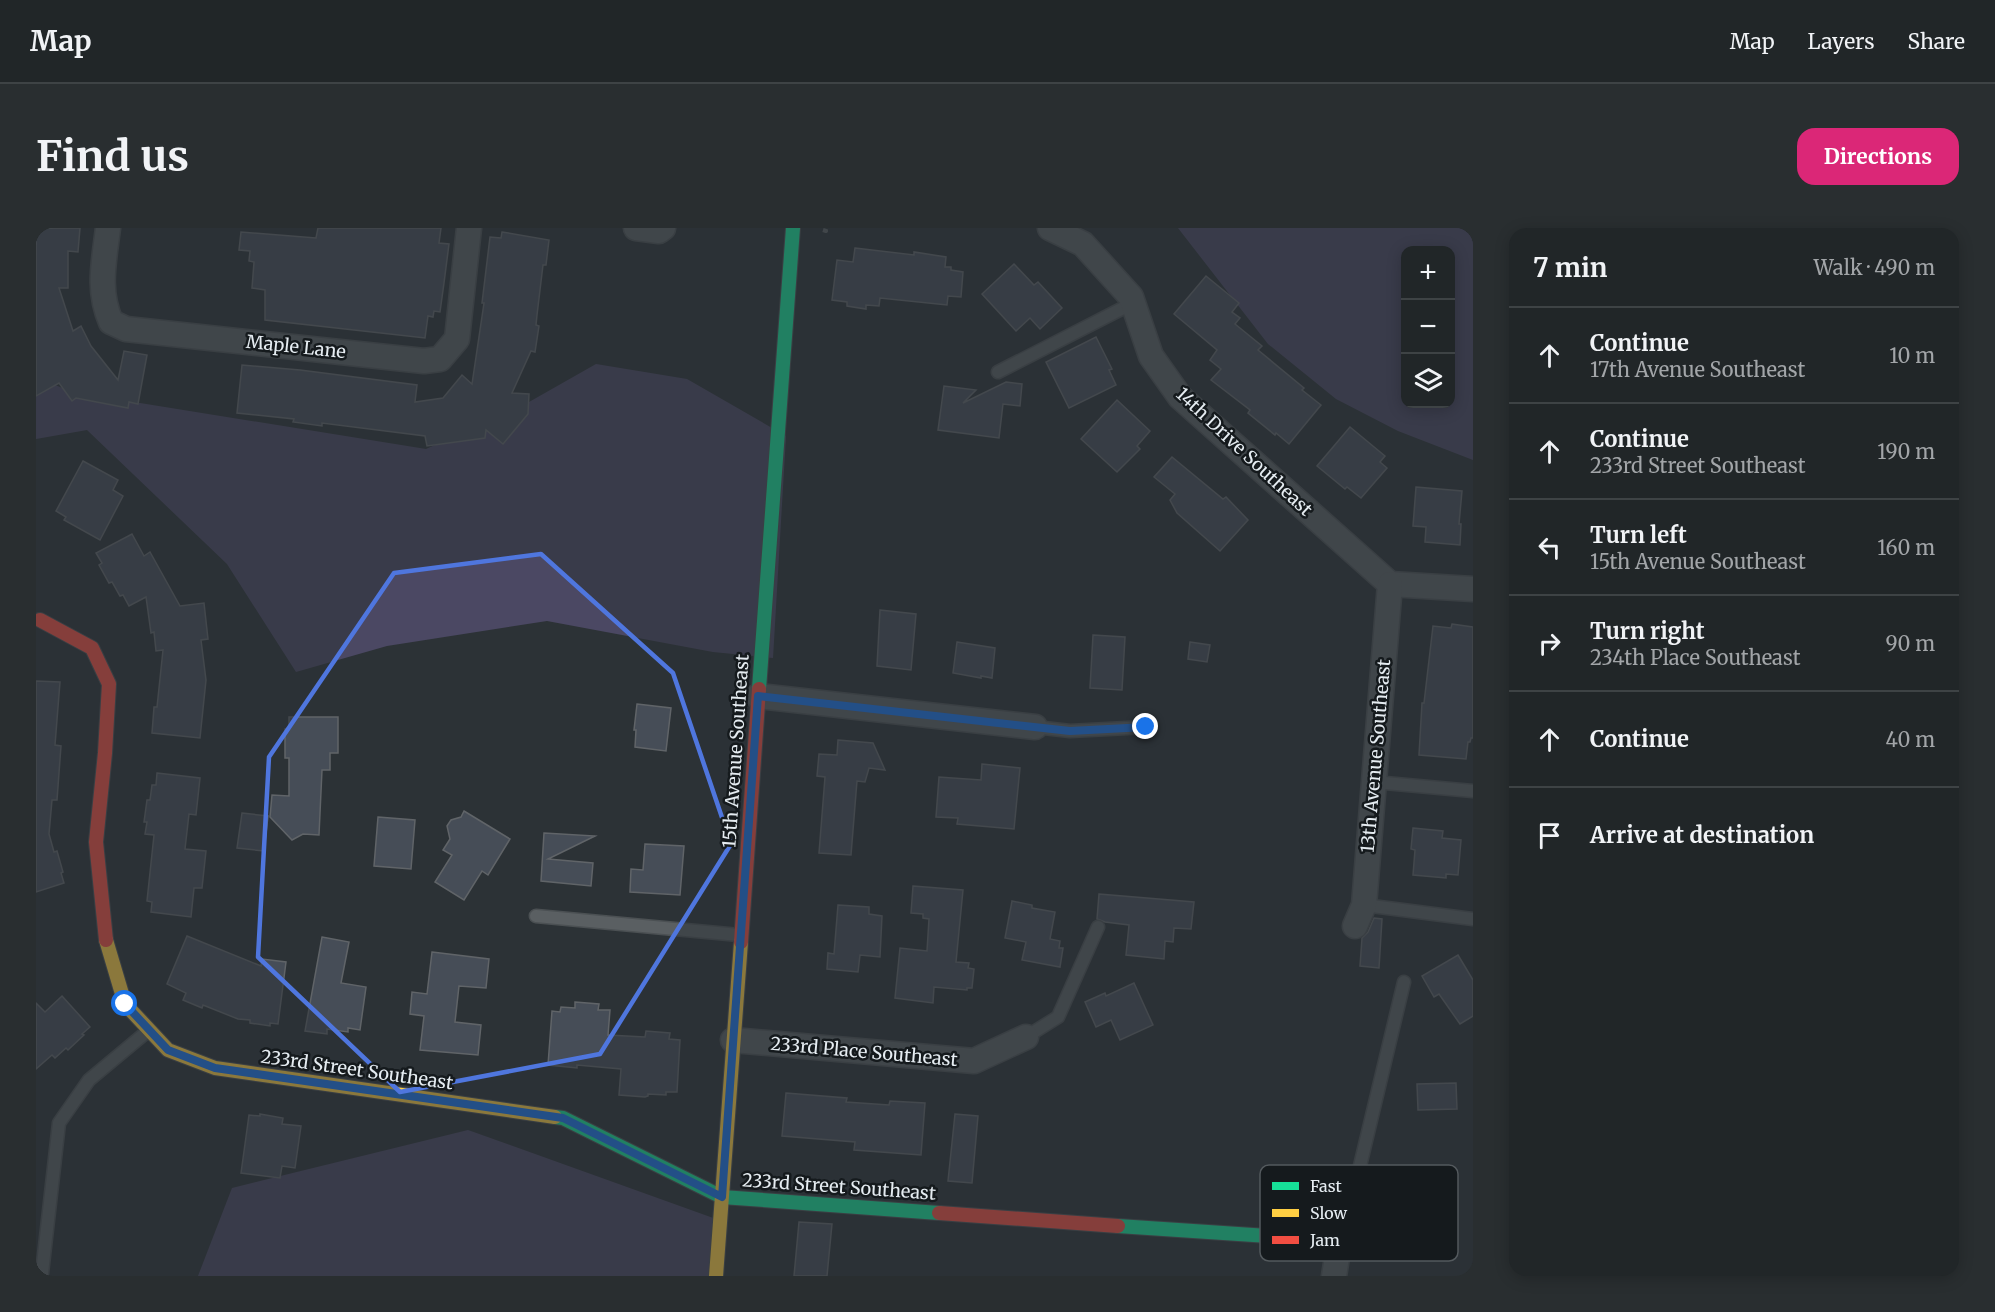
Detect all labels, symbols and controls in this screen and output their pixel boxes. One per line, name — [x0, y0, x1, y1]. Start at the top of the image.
text: Map — [30, 23, 92, 59]
text: Map — [1730, 28, 1775, 55]
text: Layers — [1808, 28, 1875, 55]
text: Share — [1908, 28, 1965, 55]
button: Directions — [1797, 128, 1959, 185]
text: Find us — [36, 130, 189, 182]
map controls — [1401, 246, 1455, 408]
button: + — [1401, 246, 1455, 300]
text: 7 min — [1533, 251, 1607, 284]
text: Walk · 490 m — [1814, 255, 1935, 280]
button: − — [1401, 300, 1455, 354]
text: Continue — [1590, 329, 1689, 357]
street label: Maple Lane — [245, 330, 347, 363]
icon: ahead — [1533, 339, 1566, 372]
text: 10 m — [1889, 343, 1935, 368]
button: layers — [1401, 354, 1455, 408]
text: 17th Avenue Southeast — [1590, 357, 1805, 382]
street label: 14th Drive Southeast — [1171, 382, 1317, 521]
text: Continue — [1590, 425, 1689, 453]
icon: ahead — [1533, 435, 1566, 468]
text: 190 m — [1877, 439, 1935, 464]
text: 233rd Street Southeast — [1590, 453, 1806, 478]
text: Turn left — [1590, 521, 1687, 549]
icon: left — [1533, 531, 1566, 564]
text: 160 m — [1877, 535, 1935, 560]
text: 15th Avenue Southeast — [1590, 549, 1806, 574]
text: Turn right — [1590, 617, 1704, 645]
icon: right — [1533, 627, 1566, 660]
text: 90 m — [1885, 631, 1935, 656]
text: 234th Place Southeast — [1590, 645, 1801, 670]
street label: 15th Avenue Southeast — [717, 653, 754, 849]
street label: 13th Avenue Southeast — [1356, 658, 1395, 854]
route end — [1132, 713, 1158, 739]
icon: ahead — [1533, 723, 1566, 756]
text: Continue — [1590, 725, 1689, 753]
text: 40 m — [1885, 727, 1935, 752]
icon: arrive — [1533, 819, 1566, 852]
text: Arrive at destination — [1590, 821, 1814, 849]
route start — [111, 990, 137, 1016]
street label: 233rd Place Southeast — [770, 1032, 958, 1071]
street label: 233rd Street Southeast — [259, 1045, 455, 1094]
legend — [1260, 1165, 1458, 1261]
street label: 233rd Street Southeast — [741, 1168, 937, 1205]
text: Fast — [1310, 1176, 1343, 1196]
text: Slow — [1310, 1203, 1348, 1223]
text: Jam — [1309, 1230, 1340, 1250]

